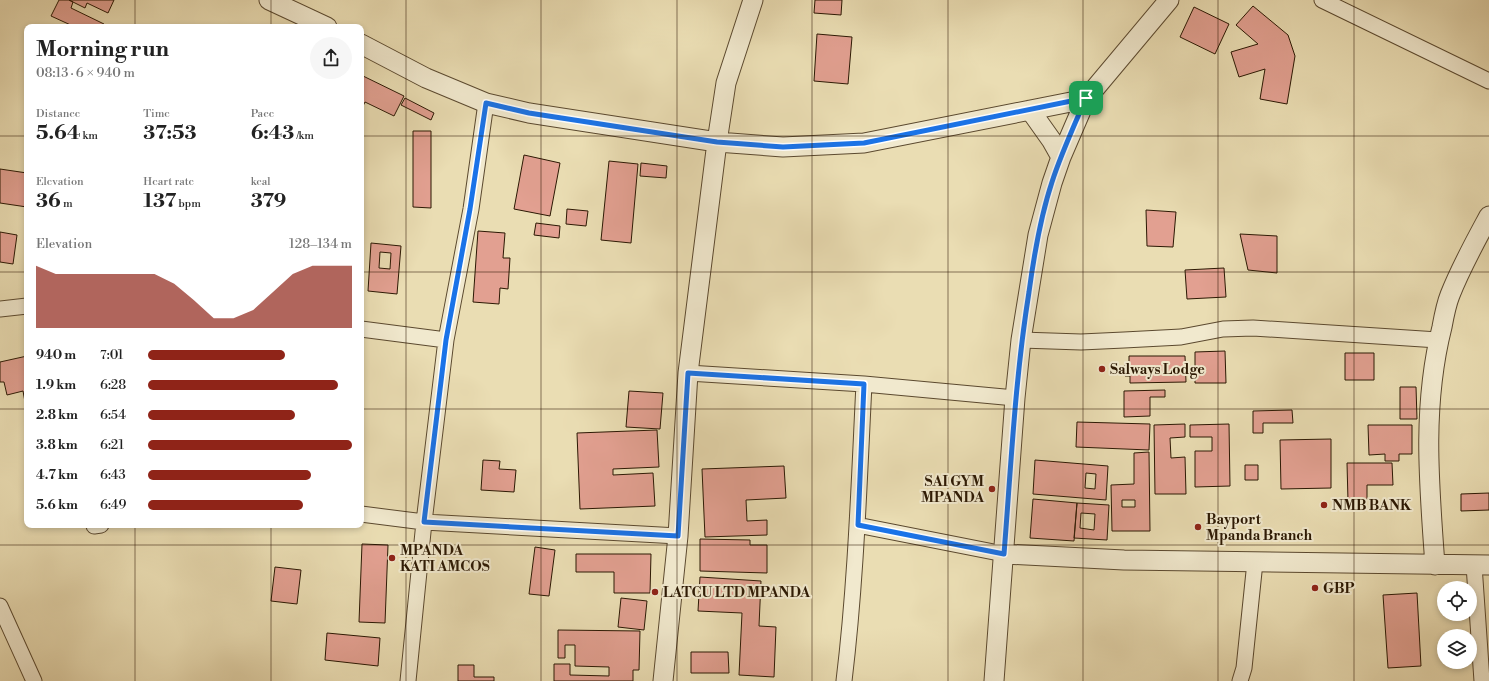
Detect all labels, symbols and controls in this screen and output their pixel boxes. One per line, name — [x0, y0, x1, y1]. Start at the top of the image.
text: Morning run — [36, 36, 169, 63]
button: share — [310, 37, 352, 79]
text: 08:13 · 6 × 940 m — [36, 65, 135, 81]
pin — [1069, 81, 1103, 115]
icon: arrive — [1075, 87, 1097, 109]
text: Distance — [36, 107, 80, 121]
text: Time — [143, 107, 170, 121]
text: Pace — [251, 107, 274, 121]
text: 5.64 — [36, 121, 80, 146]
text: 37:53 — [143, 121, 197, 146]
text: 6:43 — [251, 121, 294, 146]
text: km — [80, 129, 98, 143]
text: /km — [294, 129, 314, 143]
text: Elevation — [36, 175, 84, 189]
text: Heart rate — [143, 175, 194, 189]
text: kcal — [251, 175, 271, 189]
text: 36 — [36, 189, 61, 214]
text: 137 — [143, 189, 176, 214]
text: 379 — [251, 189, 286, 214]
text: m — [61, 197, 73, 211]
text: bpm — [176, 197, 201, 211]
text: Elevation — [36, 236, 92, 252]
text: 128–134 m — [289, 236, 352, 252]
text: 940 m — [36, 347, 76, 363]
text: 7:01 — [100, 347, 123, 363]
place label: Salways Lodge — [1110, 361, 1205, 379]
marker: Salways Lodge — [1097, 364, 1107, 374]
text: 1.9 km — [36, 377, 76, 393]
text: 6:28 — [100, 377, 126, 393]
text: 2.8 km — [36, 407, 78, 423]
text: 6:54 — [100, 407, 126, 423]
text: 3.8 km — [36, 437, 78, 453]
text: 6:21 — [100, 437, 124, 453]
text: 4.7 km — [36, 467, 78, 483]
text: 6:43 — [100, 467, 126, 483]
place label: SAI GYM MPANDA — [921, 473, 985, 507]
marker: SAI GYM MPANDA — [987, 484, 997, 494]
text: 5.6 km — [36, 497, 78, 513]
text: 6:49 — [100, 497, 126, 513]
place label: NMB BANK — [1332, 497, 1412, 515]
marker: NMB BANK — [1319, 500, 1329, 510]
place label: Bayport Mpanda Branch — [1206, 511, 1313, 545]
marker: Bayport Mpanda Branch — [1193, 522, 1203, 532]
place label: MPANDA KATI AMCOS — [400, 542, 490, 576]
marker: MPANDA KATI AMCOS — [387, 553, 397, 563]
place label: GBP — [1323, 580, 1355, 598]
map controls — [1437, 581, 1477, 669]
button: locate — [1437, 581, 1477, 621]
marker: GBP — [1310, 583, 1320, 593]
place label: LATCU LTD MPANDA — [663, 584, 811, 602]
marker: LATCU LTD MPANDA — [650, 587, 660, 597]
button: layers — [1437, 629, 1477, 669]

